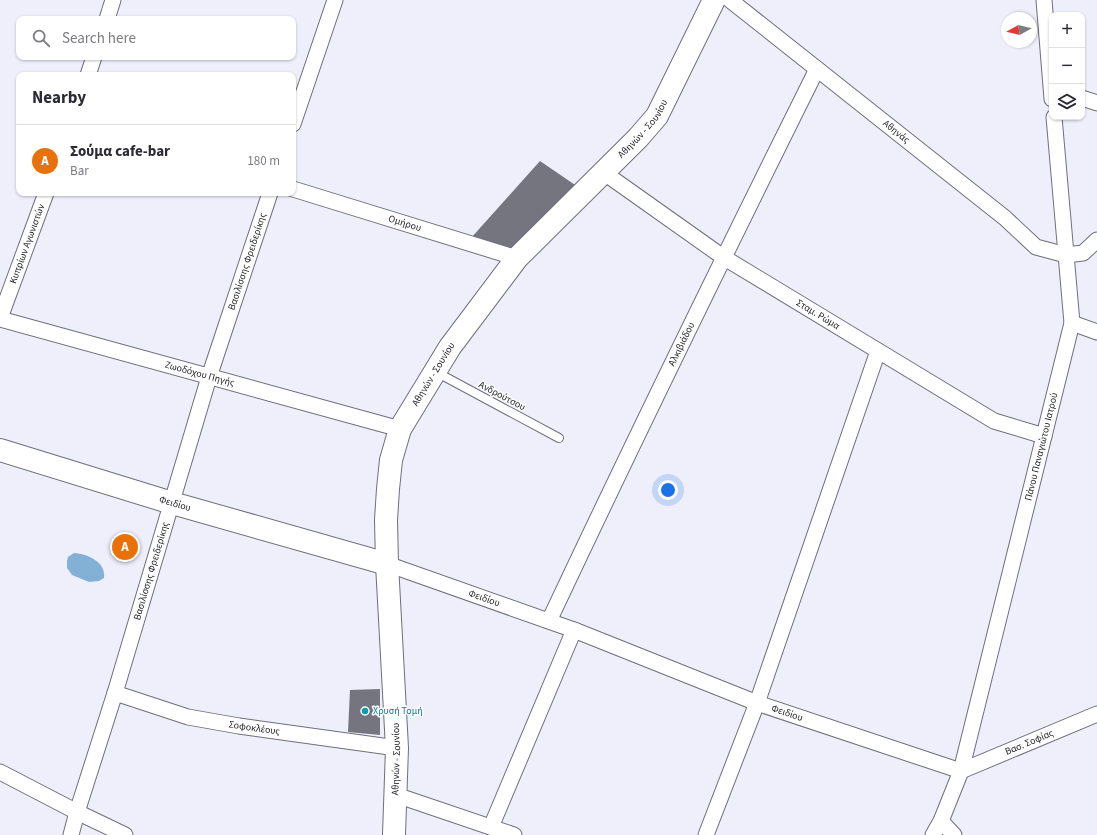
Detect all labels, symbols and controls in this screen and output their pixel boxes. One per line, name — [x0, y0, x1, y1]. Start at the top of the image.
north arrow — [1001, 12, 1037, 48]
map controls — [1049, 12, 1085, 120]
button: + — [1049, 12, 1085, 48]
search box — [16, 16, 296, 60]
icon: search — [30, 27, 52, 49]
text: Search here — [62, 28, 136, 49]
button: − — [1049, 48, 1085, 84]
button: layers — [1049, 84, 1085, 120]
text: Nearby — [32, 86, 86, 110]
street label: Αθηνών - Σουνίου — [615, 97, 671, 161]
street label: Αθηνάς — [880, 117, 913, 147]
text: Σούμα cafe-bar — [70, 141, 170, 162]
text: A — [41, 152, 49, 170]
text: 180 m — [247, 152, 280, 170]
text: Bar — [70, 162, 89, 180]
street label: Κυπρίων Αγωνιστών — [6, 202, 48, 286]
street label: Βασιλίσσης Φρειδερίκης — [225, 210, 270, 312]
street label: Ομήρου — [387, 212, 423, 235]
street label: Σταμ. Ρώμα — [793, 296, 843, 333]
street label: Αλκιβιάδου — [665, 320, 698, 369]
street label: Αθηνών - Σουνίου — [408, 339, 458, 409]
street label: Ζωοδόχου Πηγής — [163, 358, 237, 390]
street label: Ανδρούτσου — [476, 378, 528, 414]
street label: Πάνου Παναγιώτου Ιατρού — [1021, 391, 1061, 502]
your location — [658, 480, 678, 500]
street label: Φειδίου — [157, 492, 192, 515]
street label: Βασιλίσσης Φρειδερίκης — [130, 519, 173, 622]
pin: A — [112, 532, 138, 562]
street label: Φειδίου — [466, 586, 502, 610]
street label: Φειδίου — [769, 701, 805, 725]
place label: Χρυσή Τομή — [373, 704, 423, 718]
marker: Χρυσή Τομή — [360, 706, 370, 716]
street label: Σοφοκλέους — [228, 717, 281, 739]
street label: Αθηνών - Σουνίου — [388, 722, 404, 796]
street label: Βασ. Σοφίας — [1003, 726, 1056, 759]

